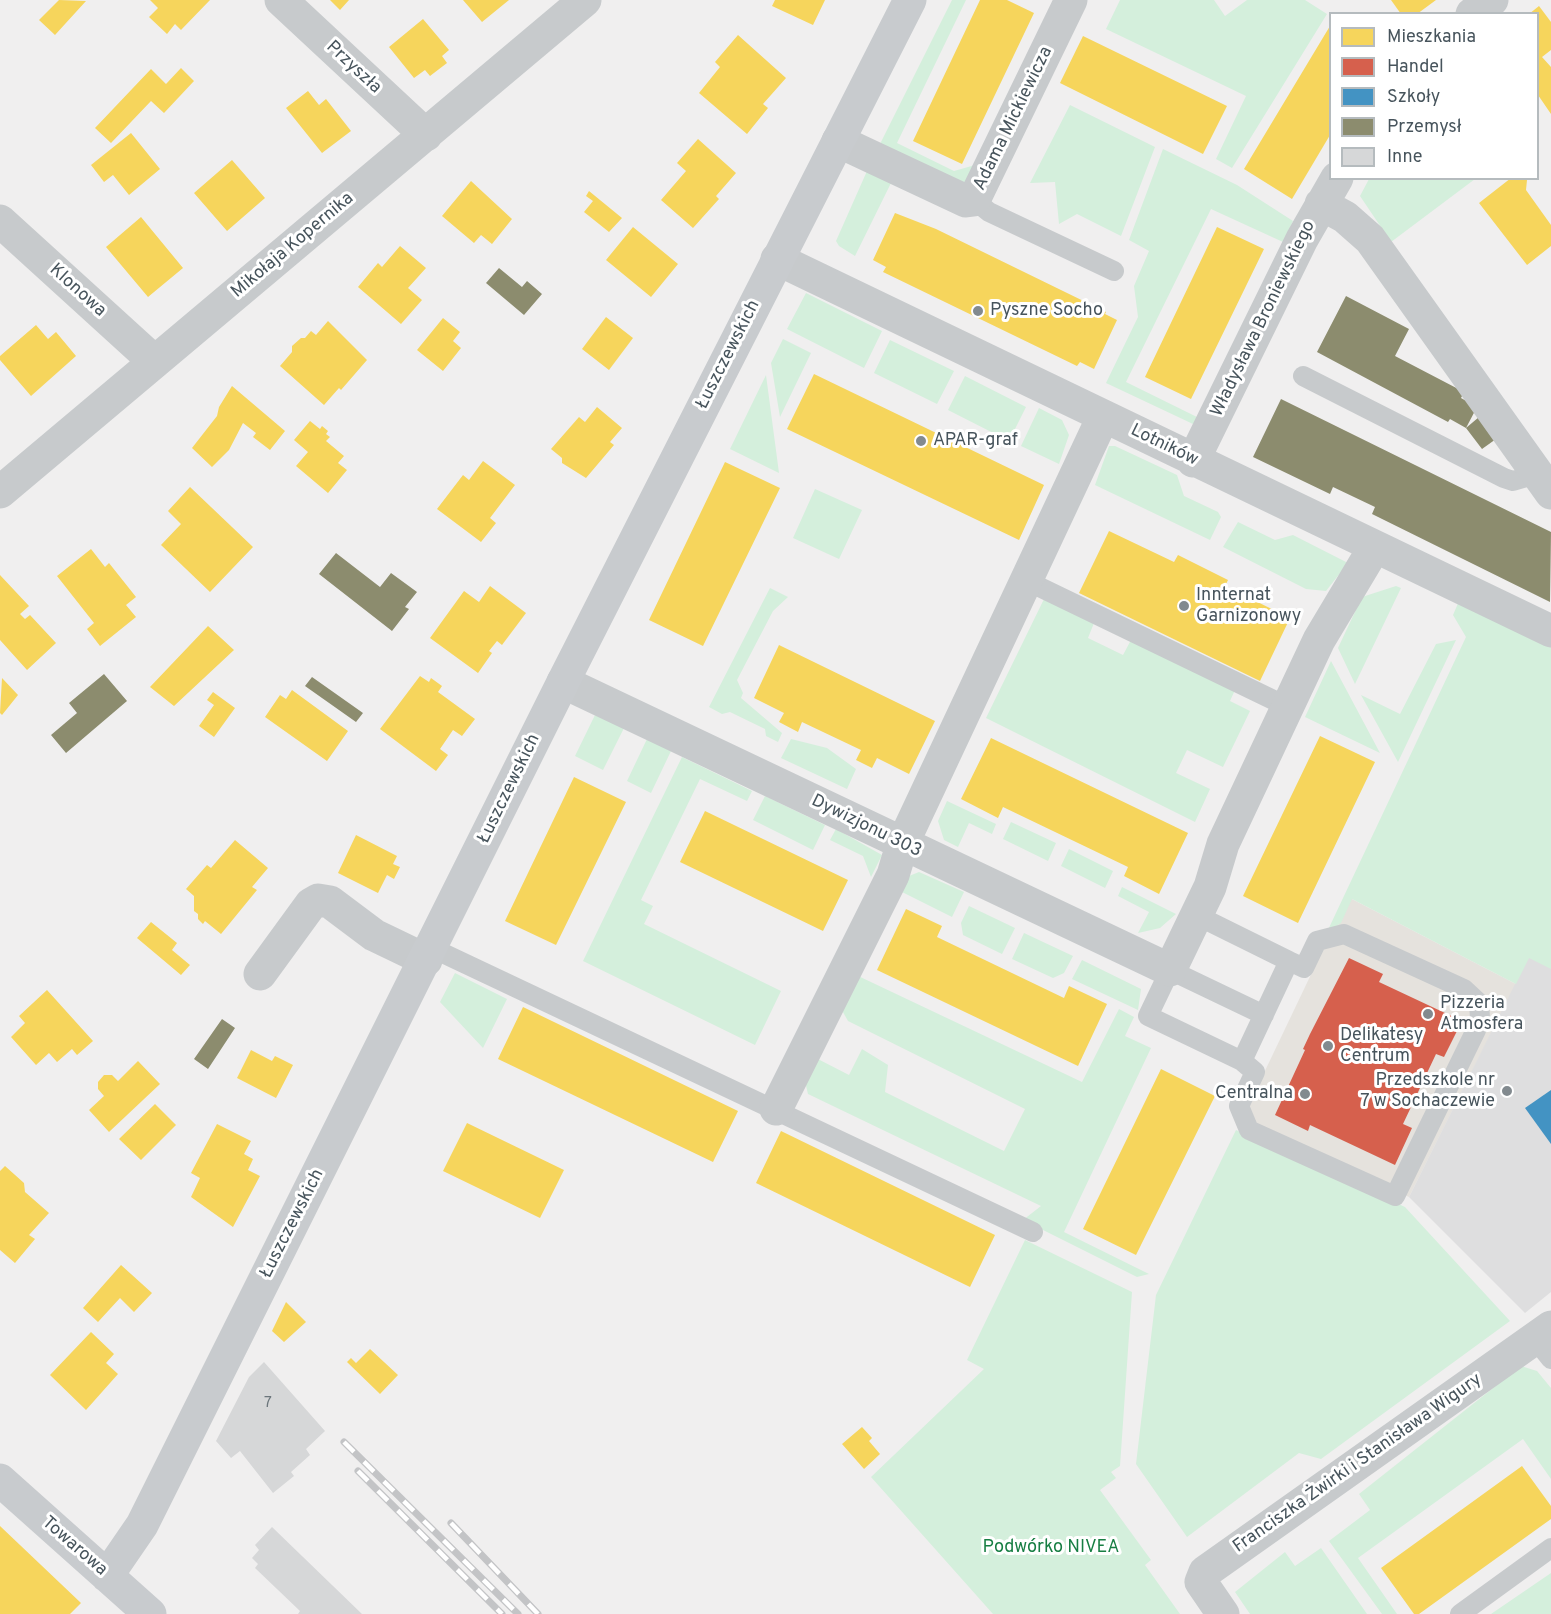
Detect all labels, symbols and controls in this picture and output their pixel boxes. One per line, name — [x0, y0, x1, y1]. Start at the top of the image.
legend — [1329, 12, 1539, 180]
text: Mieszkania — [1387, 26, 1476, 49]
street label: Przyszła — [321, 37, 385, 99]
street label: Adama Mickiewicza — [970, 44, 1058, 194]
text: Handel — [1387, 56, 1444, 79]
text: Szkoły — [1387, 86, 1440, 109]
text: Przemysł — [1387, 116, 1462, 139]
text: Inne — [1387, 146, 1423, 169]
street label: Mikołaja Kopernika — [227, 189, 359, 303]
street label: Władysława Broniewskiego — [1207, 217, 1321, 421]
street label: Klonowa — [44, 260, 110, 322]
street label: Łuszczewskich — [692, 297, 766, 413]
place label: Pyszne Socho — [990, 300, 1103, 322]
marker: Pyszne Socho — [971, 304, 985, 318]
street label: Lotników — [1127, 420, 1201, 472]
place label: APAR-graf — [933, 430, 1018, 452]
marker: APAR-graf — [914, 434, 928, 448]
place label: Innternat Garnizonowy — [1196, 585, 1301, 628]
marker: Innternat Garnizonowy — [1177, 599, 1191, 613]
street label: Łuszczewskich — [474, 731, 546, 847]
street label: Dywizjonu 303 — [807, 791, 925, 863]
place label: Pizzeria Atmosfera — [1440, 993, 1523, 1036]
marker: Pizzeria Atmosfera — [1421, 1007, 1435, 1021]
place label: Delikatesy Centrum — [1340, 1025, 1423, 1068]
marker: Delikatesy Centrum — [1321, 1039, 1335, 1053]
place label: Przedszkole nr 7 w Sochaczewie — [1360, 1070, 1495, 1112]
place label: Centralna — [1215, 1083, 1293, 1105]
marker: Przedszkole nr 7 w Sochaczewie — [1500, 1084, 1514, 1098]
marker: Centralna — [1298, 1087, 1312, 1101]
street label: Łuszczewskich — [256, 1166, 330, 1282]
street label: Franciszka Żwirki i Stanisława Wigury — [1229, 1369, 1487, 1559]
house number: 7 — [264, 1395, 272, 1413]
street label: Towarowa — [37, 1513, 111, 1581]
park label: Podwórko NIVEA — [983, 1537, 1119, 1559]

